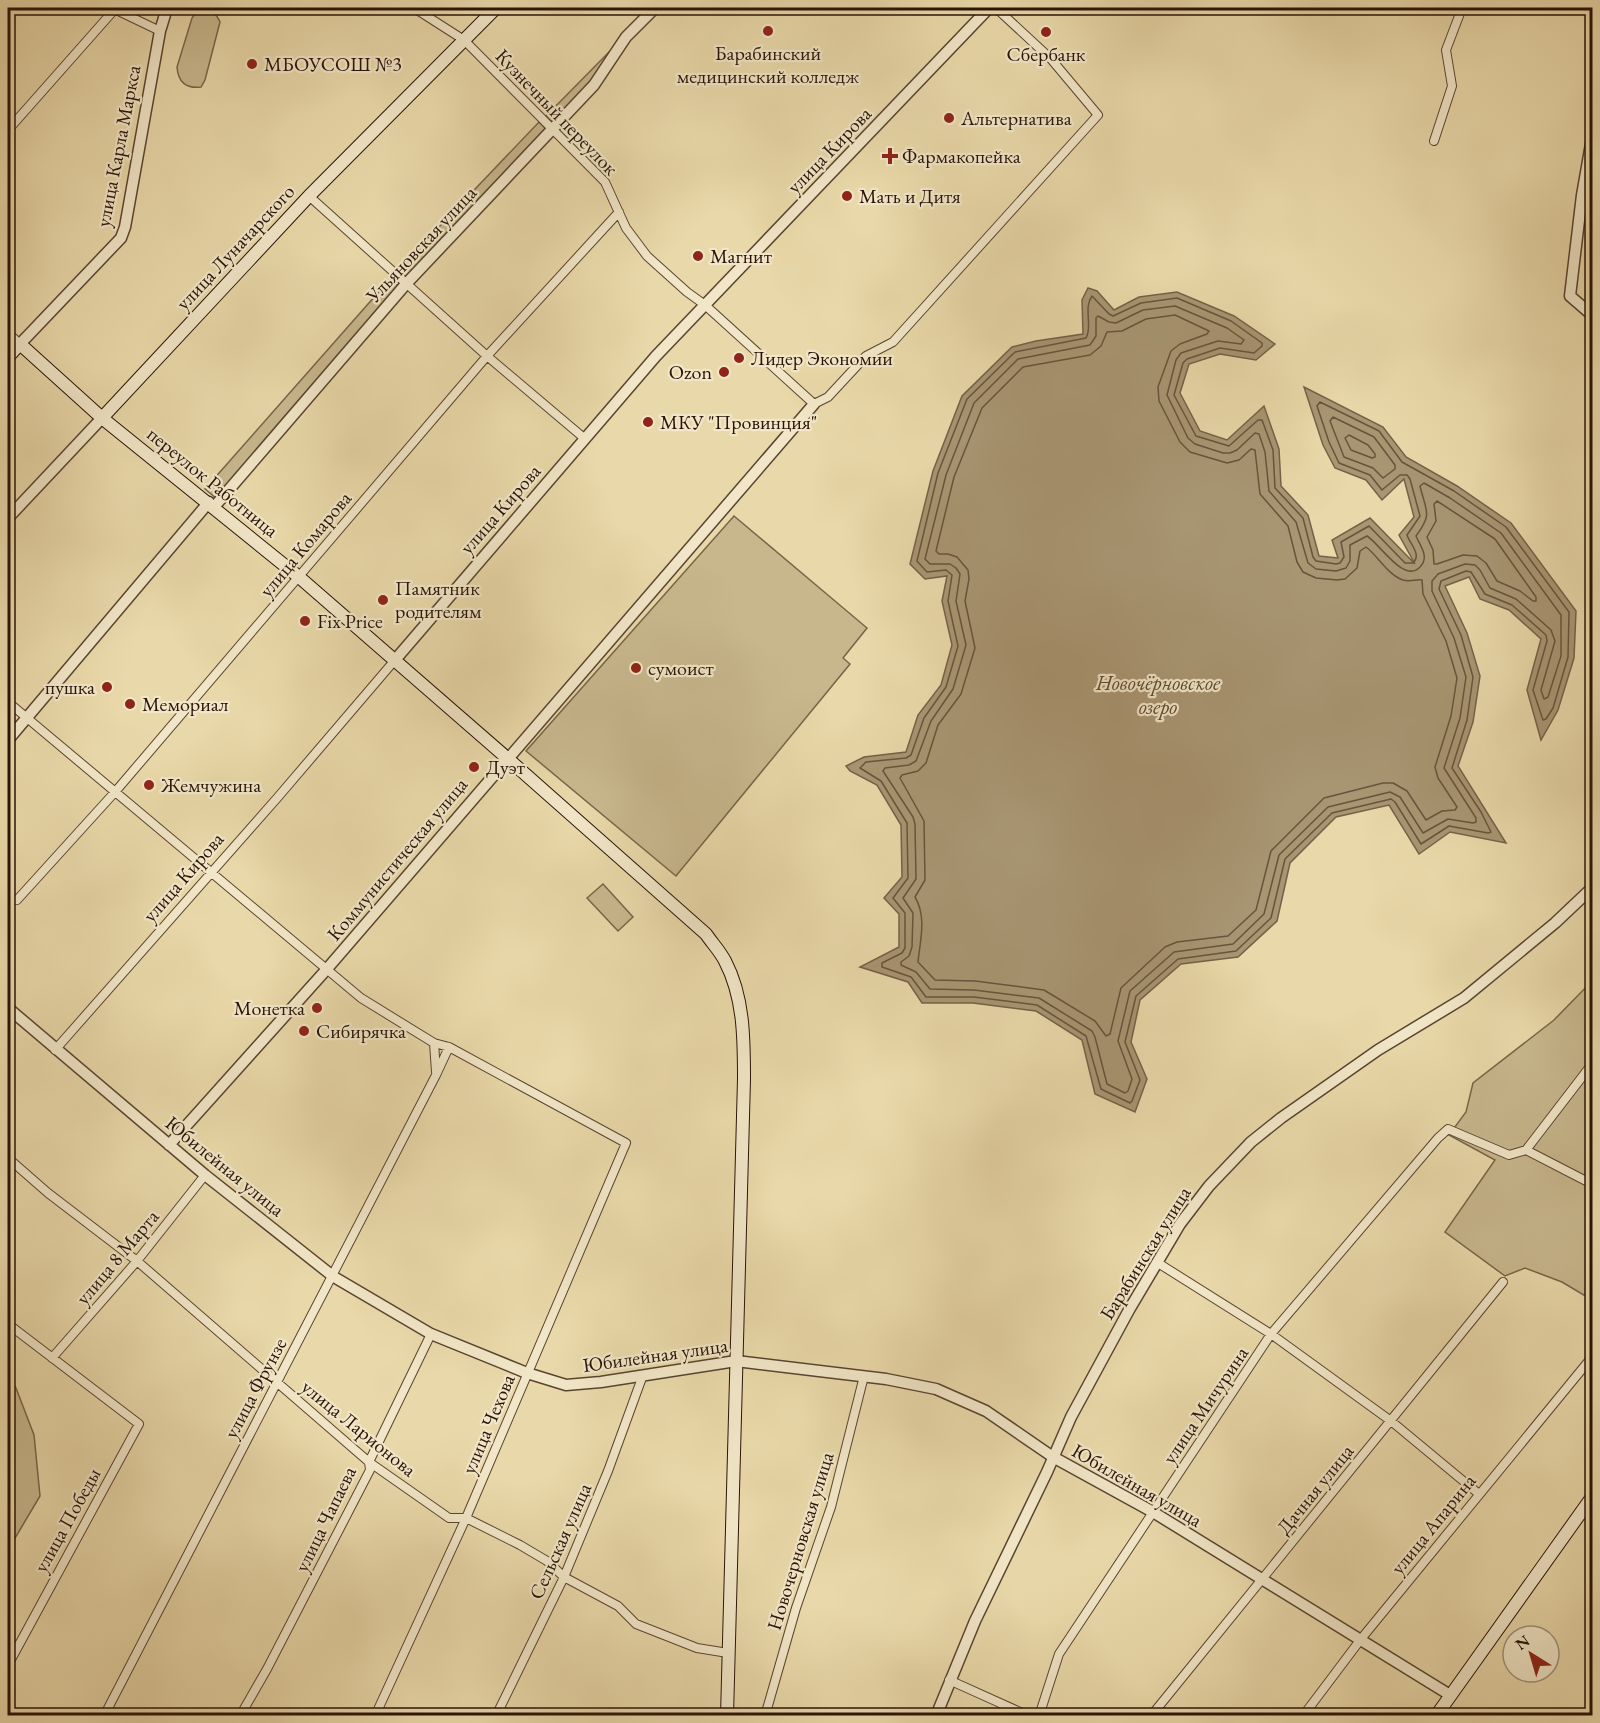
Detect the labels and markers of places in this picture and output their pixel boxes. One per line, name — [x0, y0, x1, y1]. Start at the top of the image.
marker: Барабинский медицинский колледж — [761, 24, 775, 38]
marker: Сбербанк — [1039, 25, 1053, 39]
place label: Барабинский медицинский колледж — [677, 40, 859, 89]
place label: Сбербанк — [1007, 41, 1086, 67]
place label: МБОУСОШ №3 — [264, 51, 402, 77]
marker: МБОУСОШ №3 — [245, 57, 259, 71]
place label: Альтернатива — [960, 105, 1072, 131]
marker: Альтернатива — [942, 111, 956, 125]
place label: Фармакопейка — [902, 143, 1021, 169]
marker: Фармакопейка — [883, 149, 897, 163]
place label: Мать и Дитя — [859, 183, 961, 209]
marker: Мать и Дитя — [840, 189, 854, 203]
place label: Магнит — [710, 243, 772, 269]
marker: Магнит — [691, 249, 705, 263]
place label: Лидер Экономии — [751, 345, 893, 371]
marker: Лидер Экономии — [732, 351, 746, 365]
place label: Ozon — [669, 359, 712, 385]
marker: Ozon — [717, 365, 731, 379]
place label: МКУ "Провинция" — [660, 409, 817, 435]
marker: МКУ "Провинция" — [641, 415, 655, 429]
place label: Памятник родителям — [395, 575, 482, 624]
marker: Памятник родителям — [376, 593, 390, 607]
place label: Fix Price — [317, 608, 383, 634]
marker: Fix Price — [298, 614, 312, 628]
place label: сумоист — [648, 655, 714, 681]
marker: сумоист — [629, 661, 643, 675]
place label: пушка — [45, 674, 95, 700]
marker: пушка — [100, 680, 114, 694]
place label: Мемориал — [142, 691, 229, 717]
marker: Мемориал — [123, 697, 137, 711]
place label: Дуэт — [486, 754, 525, 780]
marker: Дуэт — [467, 760, 481, 774]
place label: Жемчужина — [160, 772, 261, 798]
marker: Жемчужина — [142, 778, 156, 792]
place label: Монетка — [234, 995, 305, 1021]
marker: Монетка — [310, 1001, 324, 1015]
place label: Сибирячка — [316, 1018, 406, 1044]
marker: Сибирячка — [297, 1024, 311, 1038]

